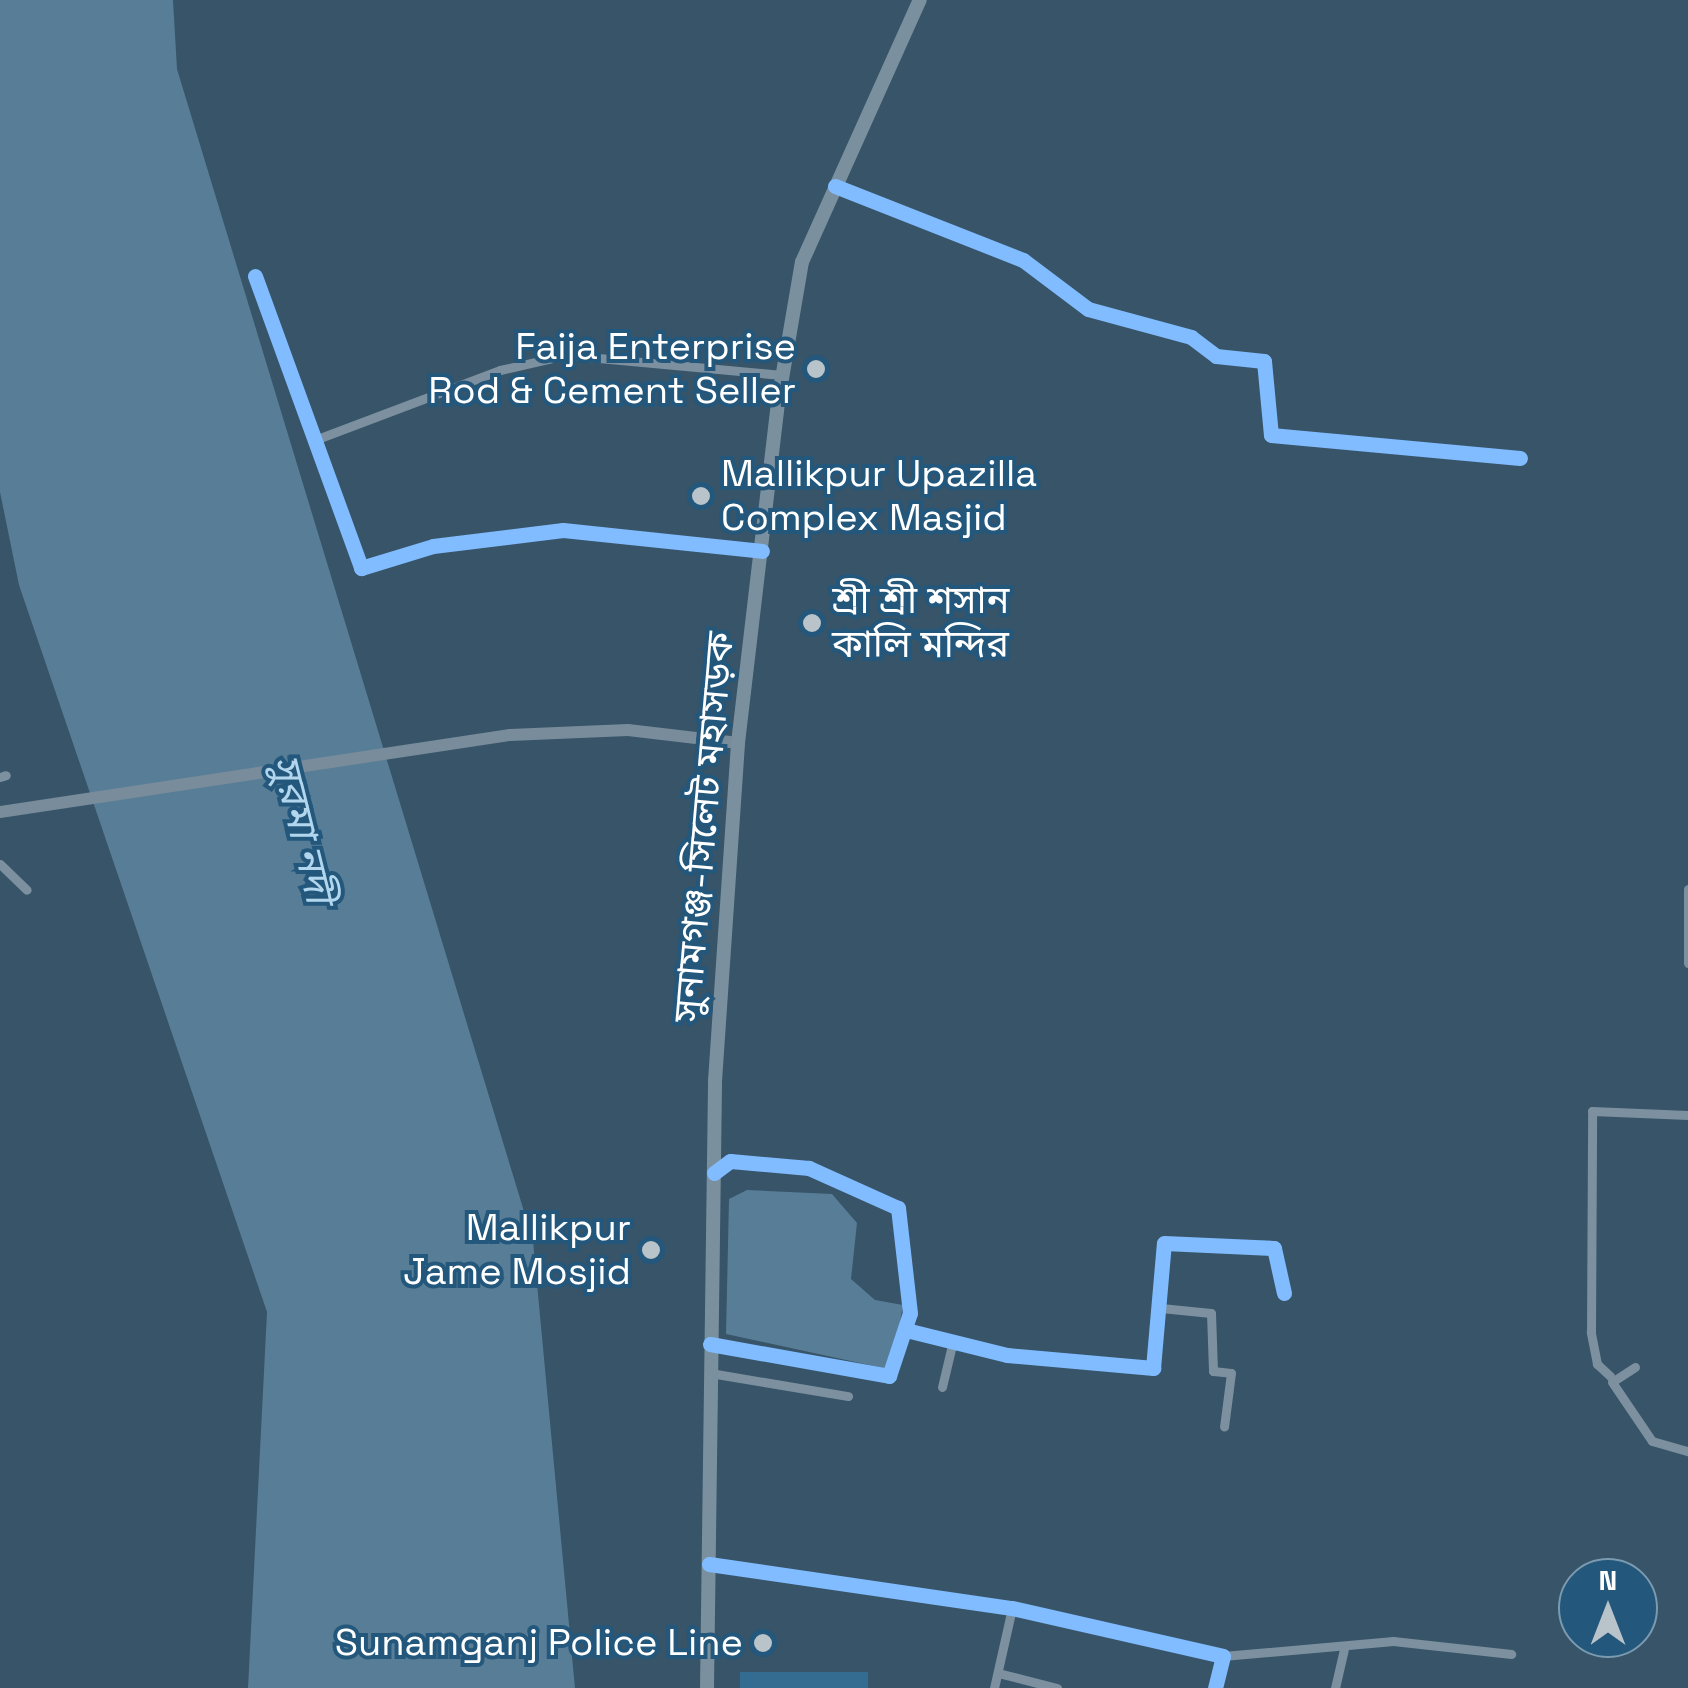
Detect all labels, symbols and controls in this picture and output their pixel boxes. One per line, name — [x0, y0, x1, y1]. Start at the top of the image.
place label: Faija Enterprise Rod & Cement Seller — [428, 324, 796, 414]
marker: Faija Enterprise Rod & Cement Seller — [805, 358, 827, 380]
place label: Mallikpur Upazilla Complex Masjid — [721, 451, 1037, 540]
marker: Mallikpur Upazilla Complex Masjid — [690, 485, 712, 507]
place label: শ্রী শ্রী শসান কালি মন্দির — [832, 578, 1009, 668]
marker: শ্রী শ্রী শসান কালি মন্দির — [801, 612, 823, 634]
street label: সুনামগঞ্জ-সিলেট মহাসড়ক — [664, 630, 744, 1024]
water label: সুরমা নদী — [260, 750, 344, 908]
place label: Mallikpur Jame Mosjid — [403, 1205, 631, 1294]
marker: Mallikpur Jame Mosjid — [640, 1239, 662, 1261]
north arrow — [1558, 1558, 1658, 1658]
text: N — [1599, 1562, 1617, 1598]
place label: Sunamganj Police Line — [335, 1620, 743, 1666]
marker: Sunamganj Police Line — [752, 1632, 774, 1654]

